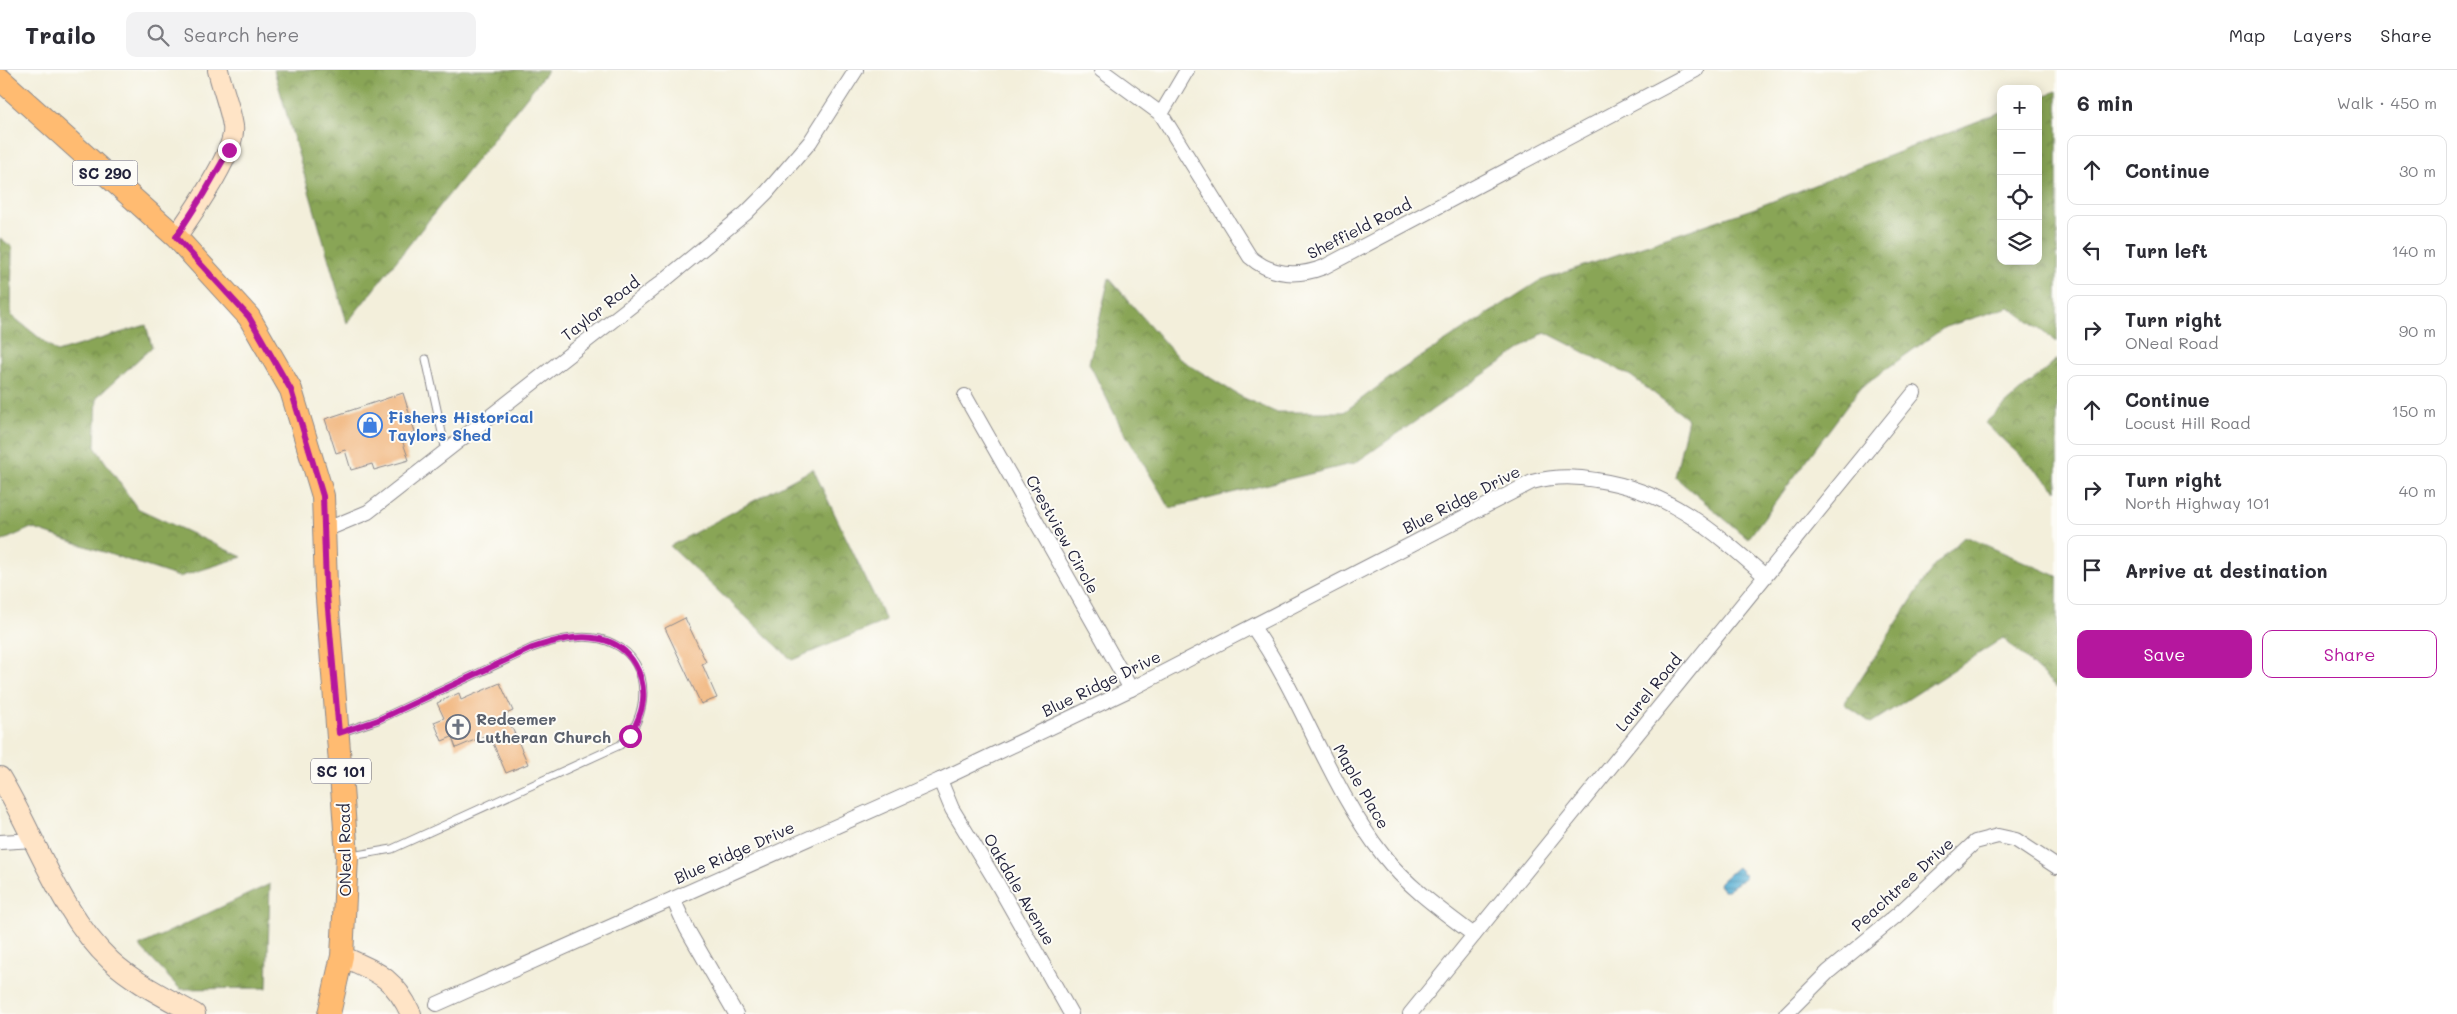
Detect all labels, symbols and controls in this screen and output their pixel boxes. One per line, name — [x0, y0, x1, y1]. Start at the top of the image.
search box — [126, 12, 476, 57]
text: Trailo — [25, 19, 96, 50]
icon: search — [144, 21, 172, 49]
text: Search here — [184, 22, 299, 47]
text: Map — [2229, 23, 2265, 47]
text: Layers — [2293, 23, 2352, 47]
text: Share — [2380, 23, 2432, 47]
map controls — [1997, 85, 2042, 265]
button: + — [1997, 85, 2042, 130]
text: 6 min — [2077, 89, 2133, 116]
text: Walk · 450 m — [2337, 92, 2437, 113]
button: − — [1997, 130, 2042, 175]
route end — [218, 139, 241, 162]
icon: ahead — [2078, 156, 2106, 184]
text: Continue — [2125, 158, 2210, 183]
road number: SC 290 — [72, 160, 138, 186]
text: 30 m — [2399, 160, 2436, 181]
button: locate — [1997, 175, 2042, 220]
street label: Sheffield Road — [1303, 193, 1415, 263]
button: layers — [1997, 220, 2042, 265]
icon: left — [2078, 236, 2106, 264]
text: Turn left — [2125, 238, 2208, 263]
text: 140 m — [2392, 240, 2436, 261]
street label: Taylor Road — [557, 271, 643, 345]
text: Turn right — [2125, 307, 2222, 332]
icon: right — [2078, 316, 2106, 344]
text: 90 m — [2399, 320, 2436, 341]
text: ONeal Road — [2125, 332, 2218, 353]
text: Continue — [2125, 387, 2210, 412]
icon: ahead — [2078, 396, 2106, 424]
text: 150 m — [2392, 400, 2436, 421]
place label: Fishers Historical Taylors Shed — [388, 406, 533, 445]
shop icon: Fishers Historical Taylors Shed — [357, 412, 383, 438]
text: Locust Hill Road — [2125, 412, 2250, 433]
street label: Blue Ridge Drive — [1398, 460, 1524, 538]
text: Turn right — [2125, 467, 2222, 492]
street label: Crestview Circle — [1022, 471, 1104, 597]
icon: right — [2078, 476, 2106, 504]
text: 40 m — [2399, 480, 2436, 501]
text: North Highway 101 — [2125, 492, 2270, 513]
icon: arrive — [2078, 556, 2106, 584]
text: Arrive at destination — [2125, 558, 2328, 583]
button: Save — [2077, 630, 2252, 678]
button: Share — [2262, 630, 2437, 678]
street label: Blue Ridge Drive — [1038, 645, 1164, 721]
street label: Laurel Road — [1610, 649, 1686, 735]
place label: Redeemer Lutheran Church — [476, 708, 611, 747]
church icon: Redeemer Lutheran Church — [445, 714, 471, 740]
route start — [619, 725, 642, 748]
street label: Maple Place — [1329, 740, 1395, 832]
road number: SC 101 — [311, 758, 371, 784]
street label: ONeal Road — [333, 803, 355, 897]
street label: Blue Ridge Drive — [671, 816, 797, 888]
street label: Oakdale Avenue — [979, 829, 1061, 949]
street label: Peachtree Drive — [1847, 833, 1957, 935]

